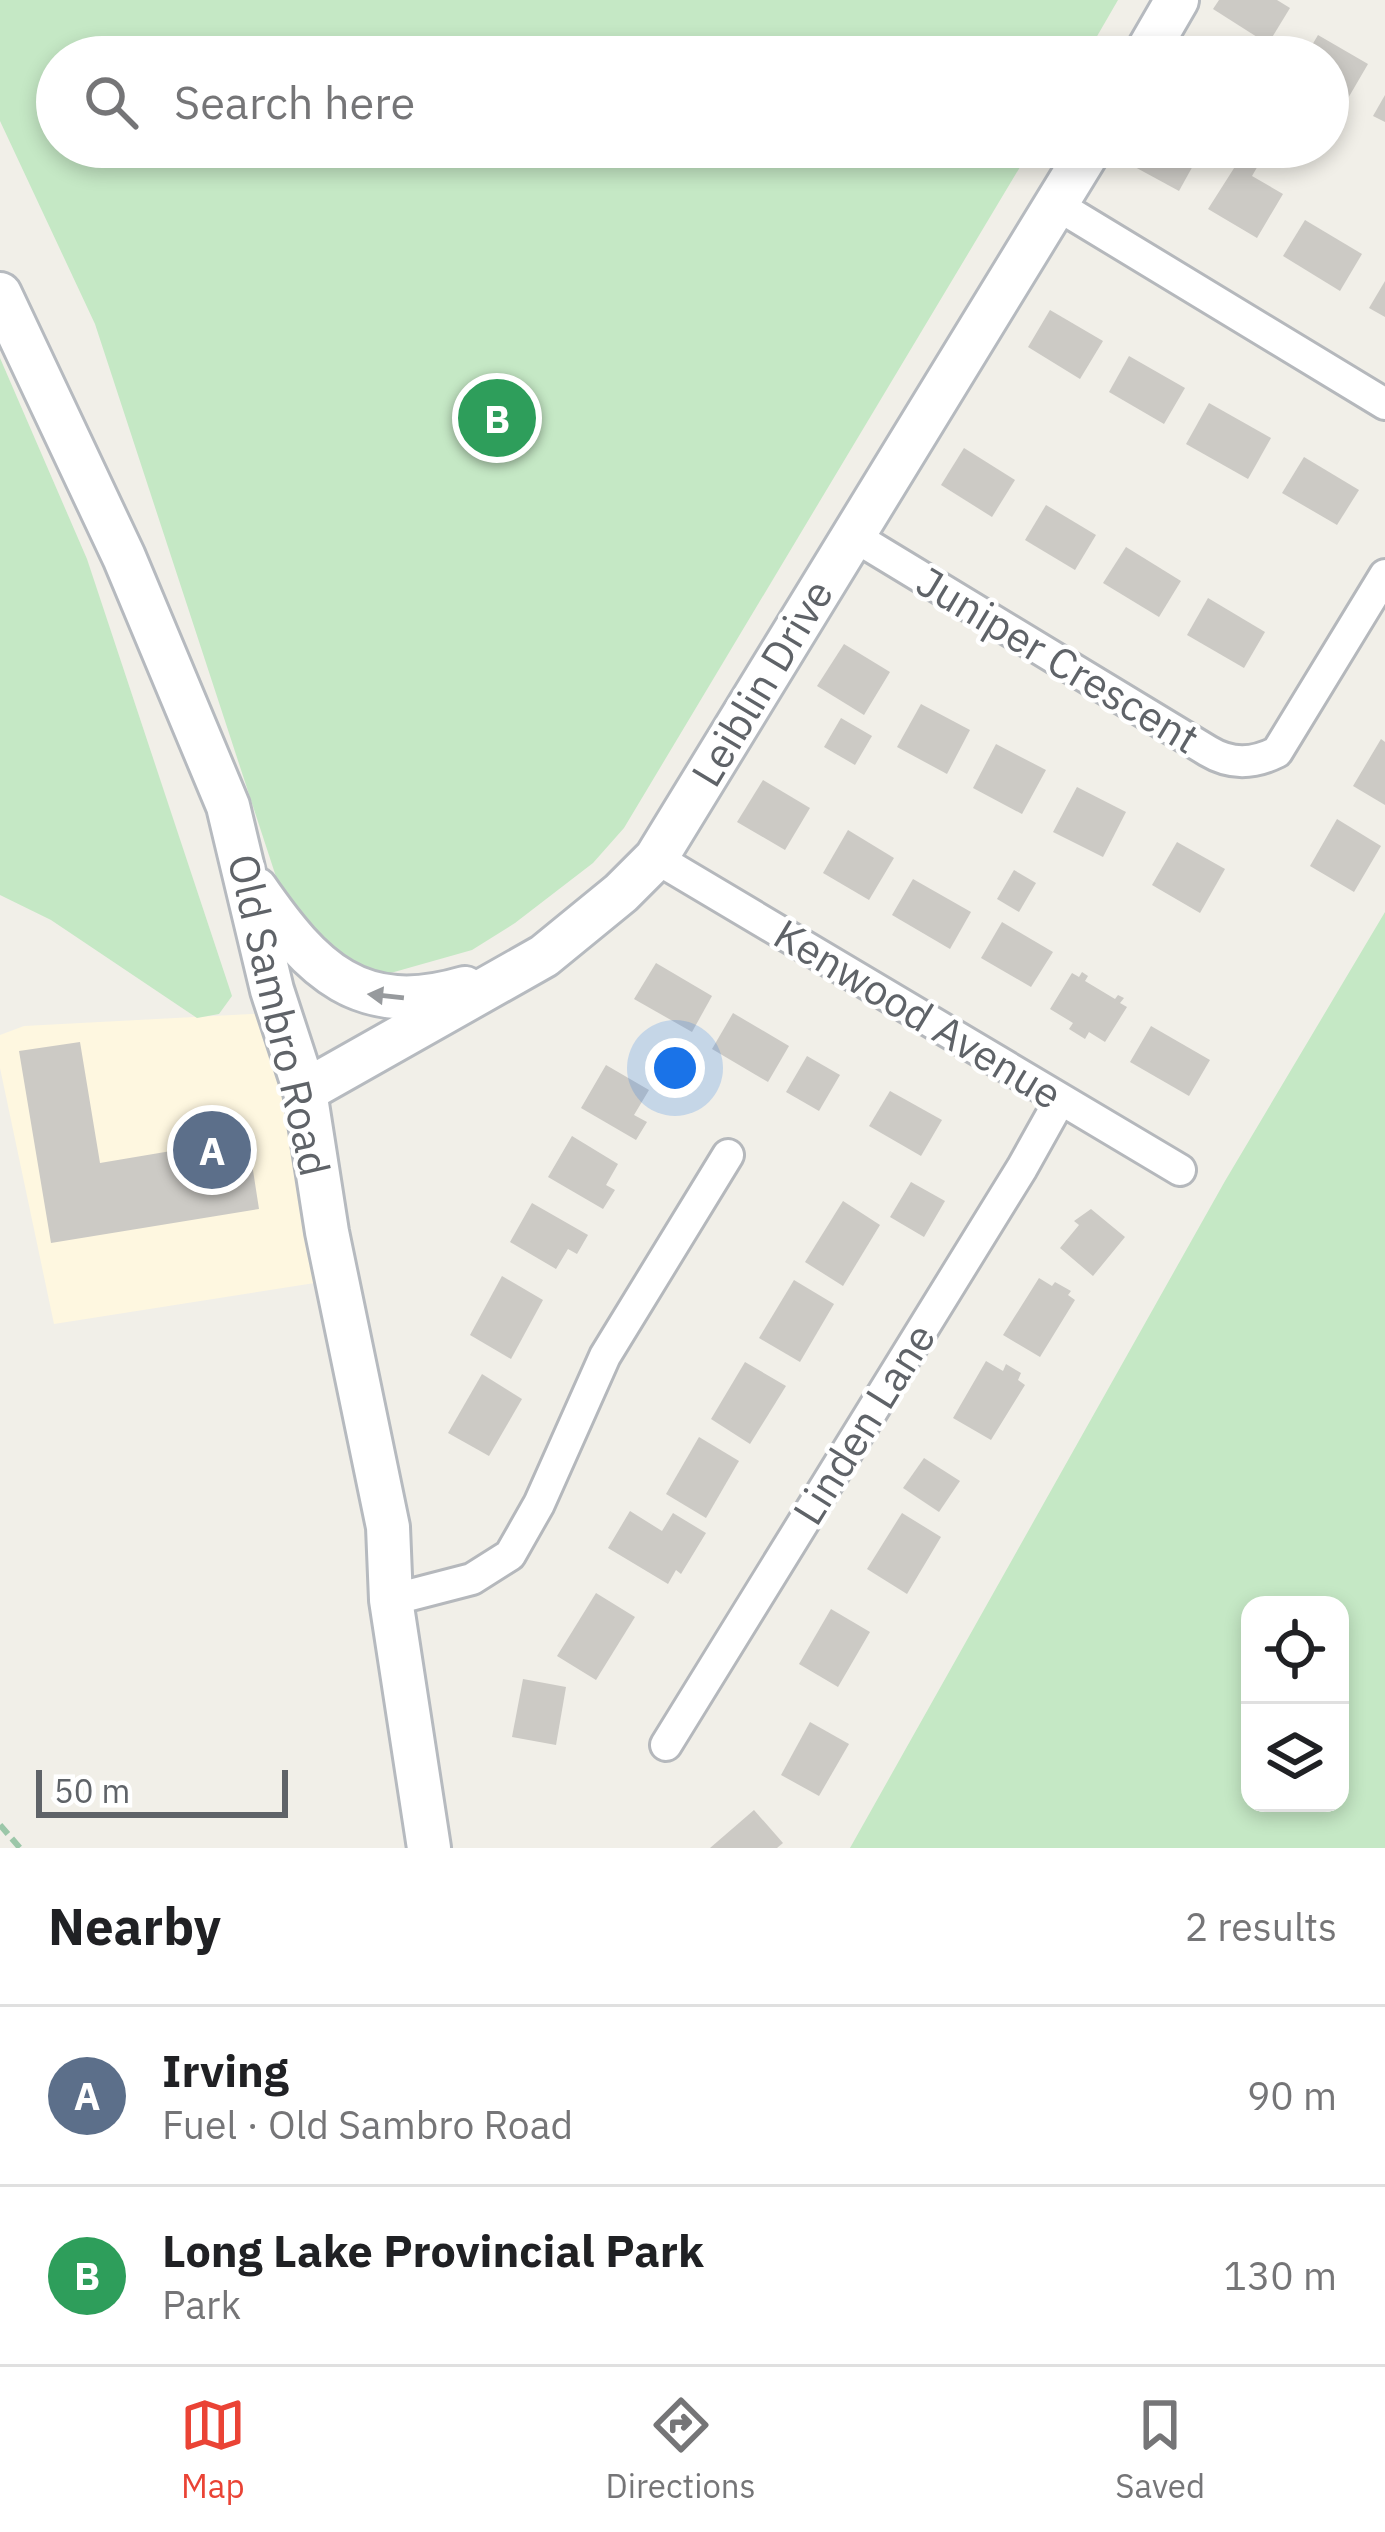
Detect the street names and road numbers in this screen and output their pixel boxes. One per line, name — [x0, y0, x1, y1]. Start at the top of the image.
street label: Juniper Crescent — [907, 554, 1209, 765]
street label: Leiblin Drive — [678, 569, 845, 796]
street label: Old Sambro Road — [216, 849, 343, 1181]
street label: Kenwood Avenue — [764, 906, 1072, 1121]
street label: Linden Lane — [780, 1313, 947, 1535]

